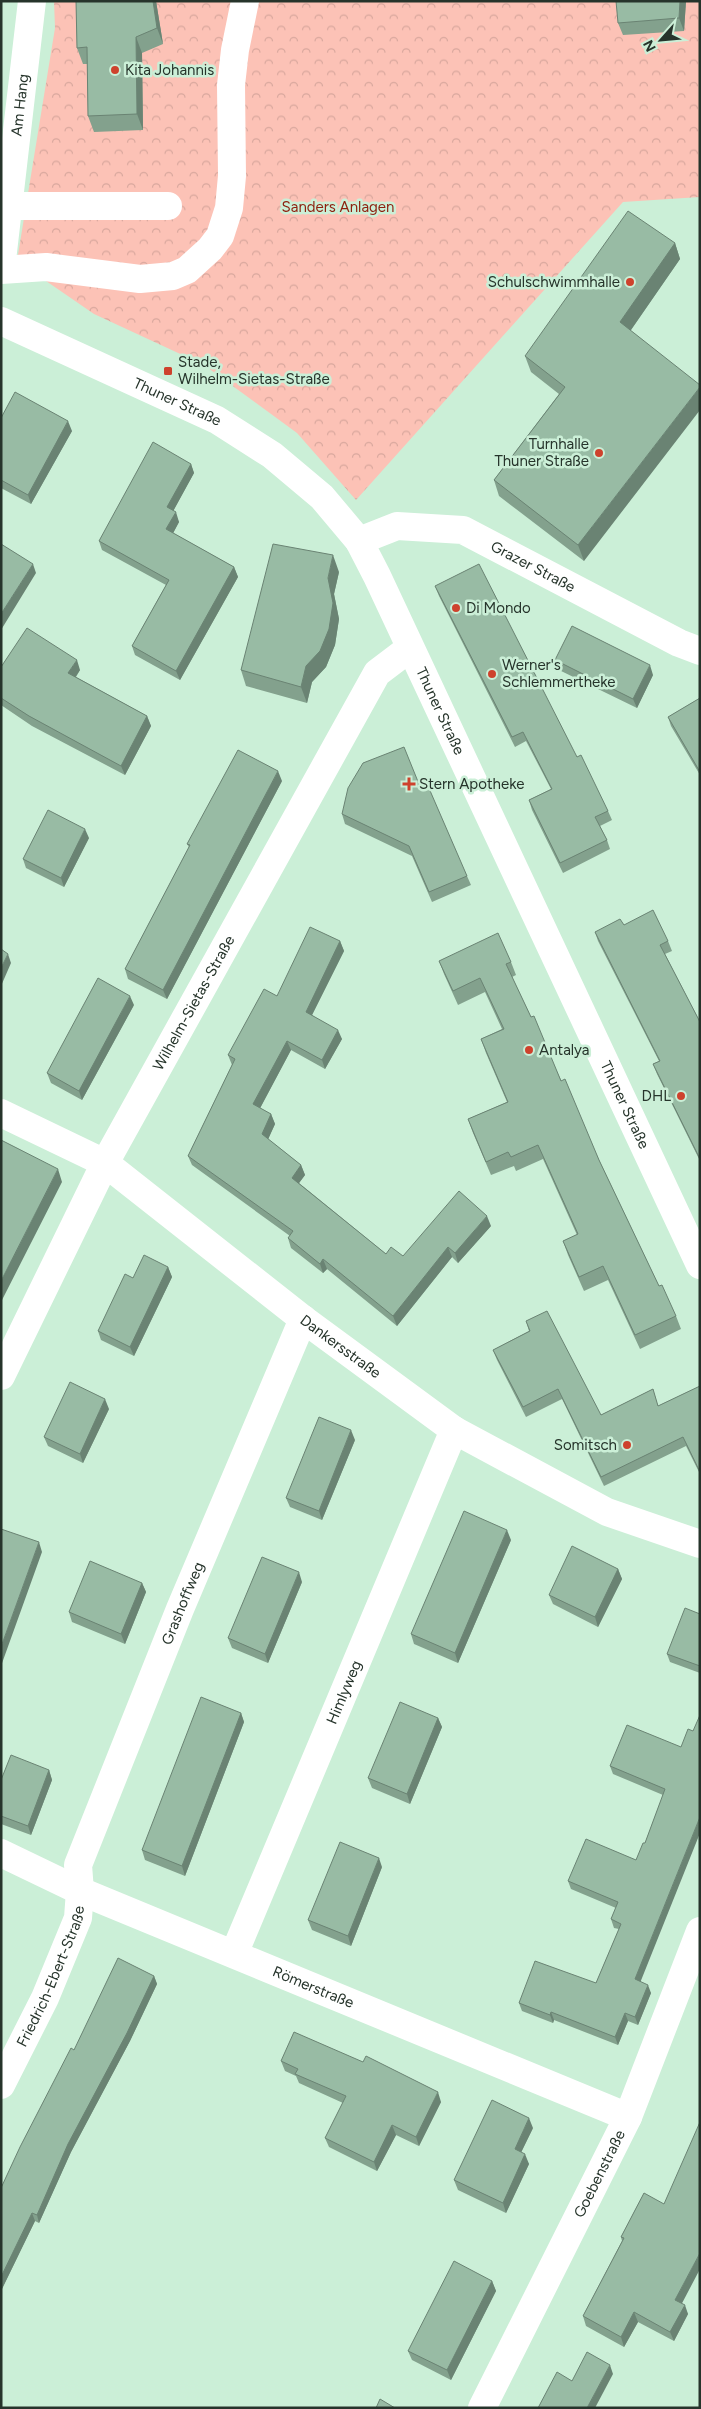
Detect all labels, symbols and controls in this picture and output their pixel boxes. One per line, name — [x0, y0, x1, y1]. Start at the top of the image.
north arrow — [636, 15, 686, 65]
text: N — [640, 37, 660, 54]
place label: Kita Johannis — [125, 61, 214, 79]
marker: Kita Johannis — [109, 64, 121, 76]
street label: Am Hang — [7, 73, 33, 137]
park label: Sanders Anlagen — [282, 198, 394, 216]
place label: Schulschwimmhalle — [488, 273, 620, 291]
marker: Schulschwimmhalle — [624, 276, 636, 288]
place label: Stade, Wilhelm-Sietas-Straße — [178, 353, 330, 388]
marker: Stade, Wilhelm-Sietas-Straße — [162, 365, 174, 377]
street label: Thuner Straße — [131, 374, 224, 430]
place label: Turnhalle Thuner Straße — [494, 435, 589, 470]
marker: Turnhalle Thuner Straße — [593, 447, 605, 459]
street label: Grazer Straße — [488, 537, 578, 596]
place label: Di Mondo — [466, 599, 531, 617]
marker: Di Mondo — [450, 602, 462, 614]
place label: Werner's Schlemmertheke — [502, 656, 616, 691]
street label: Thuner Straße — [412, 664, 469, 758]
marker: Werner's Schlemmertheke — [486, 668, 498, 680]
place label: Stern Apotheke — [419, 775, 524, 793]
marker: Stern Apotheke — [403, 778, 415, 790]
street label: Wilhelm-Sietas-Straße — [149, 932, 239, 1074]
place label: Antalya — [539, 1041, 589, 1059]
marker: Antalya — [523, 1044, 535, 1056]
street label: Thuner Straße — [597, 1058, 653, 1152]
place label: DHL — [642, 1087, 671, 1105]
marker: DHL — [675, 1090, 687, 1102]
street label: Dankersstraße — [297, 1311, 384, 1382]
place label: Somitsch — [554, 1436, 617, 1454]
marker: Somitsch — [621, 1439, 633, 1451]
street label: Grashoffweg — [158, 1559, 208, 1647]
street label: Himlyweg — [323, 1658, 365, 1727]
street label: Friedrich-Ebert-Straße — [13, 1905, 88, 2050]
street label: Römerstraße — [270, 1962, 357, 2012]
street label: Goebenstraße — [570, 2127, 629, 2221]

